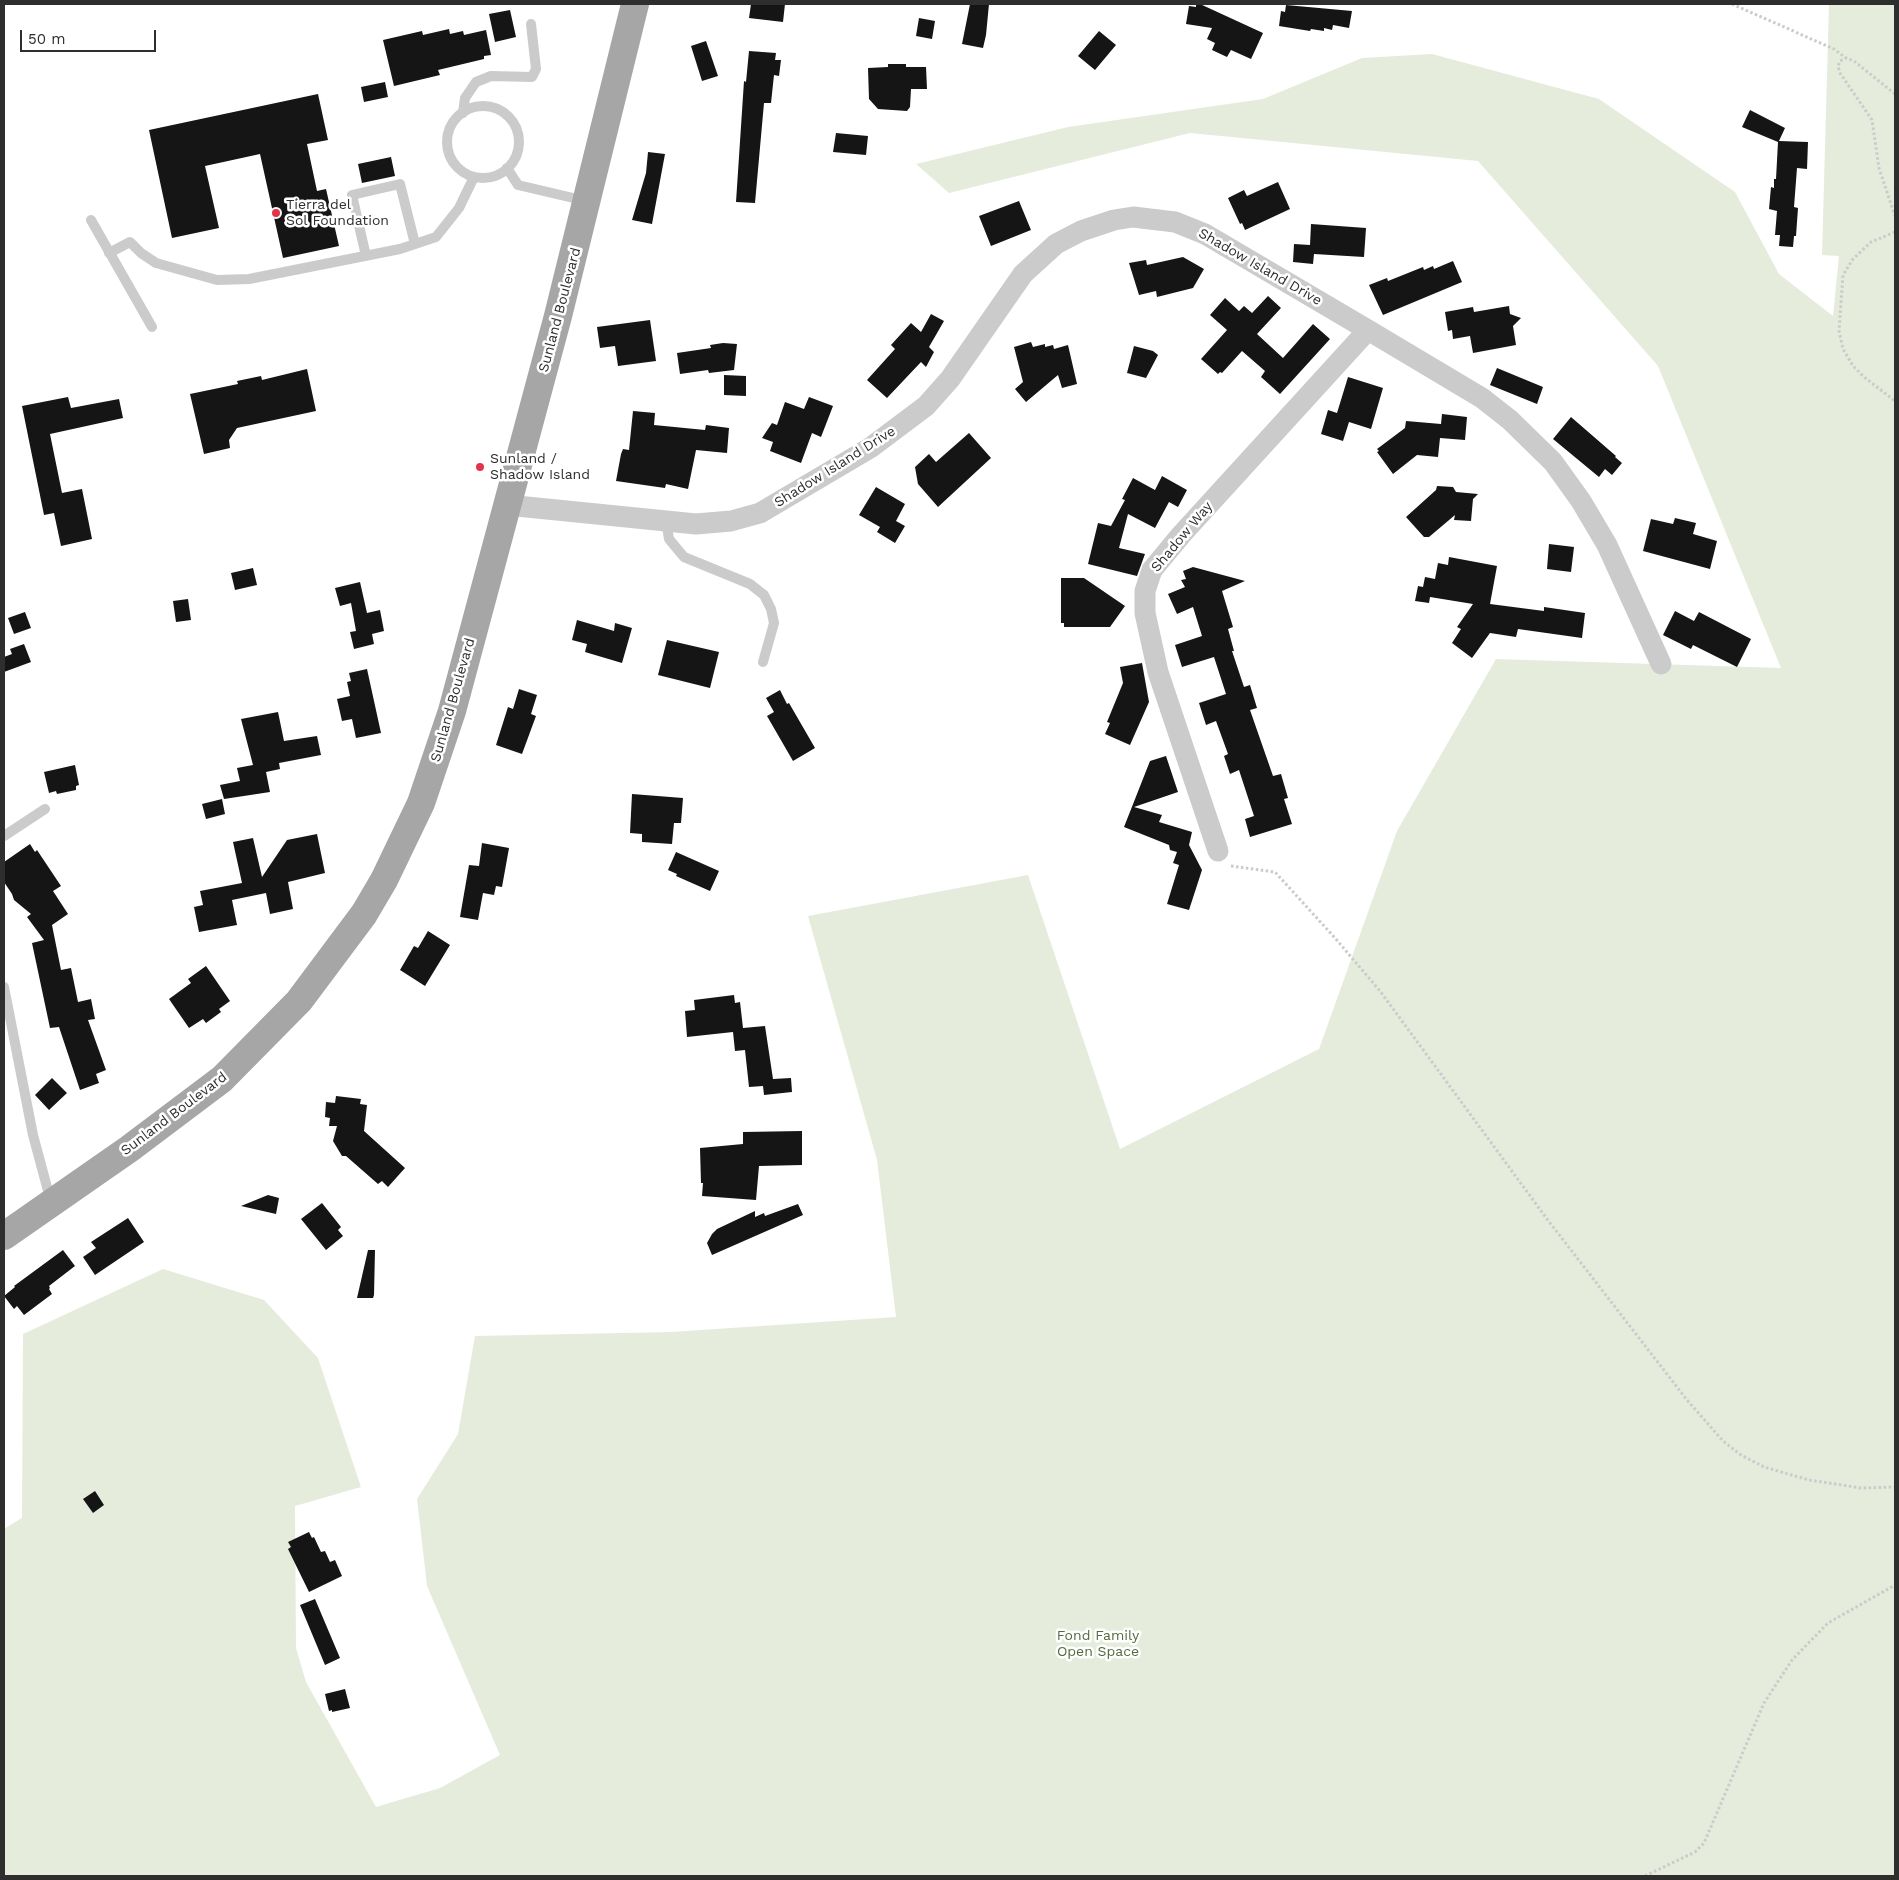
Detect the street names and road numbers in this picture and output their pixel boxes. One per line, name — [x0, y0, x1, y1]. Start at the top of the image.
street label: Shadow Island Drive — [1195, 225, 1325, 309]
street label: Sunland Boulevard — [535, 246, 585, 374]
street label: Shadow Island Drive — [771, 423, 899, 511]
street label: Shadow Way — [1148, 498, 1216, 576]
street label: Sunland Boulevard — [427, 636, 479, 764]
street label: Sunland Boulevard — [118, 1069, 230, 1159]

